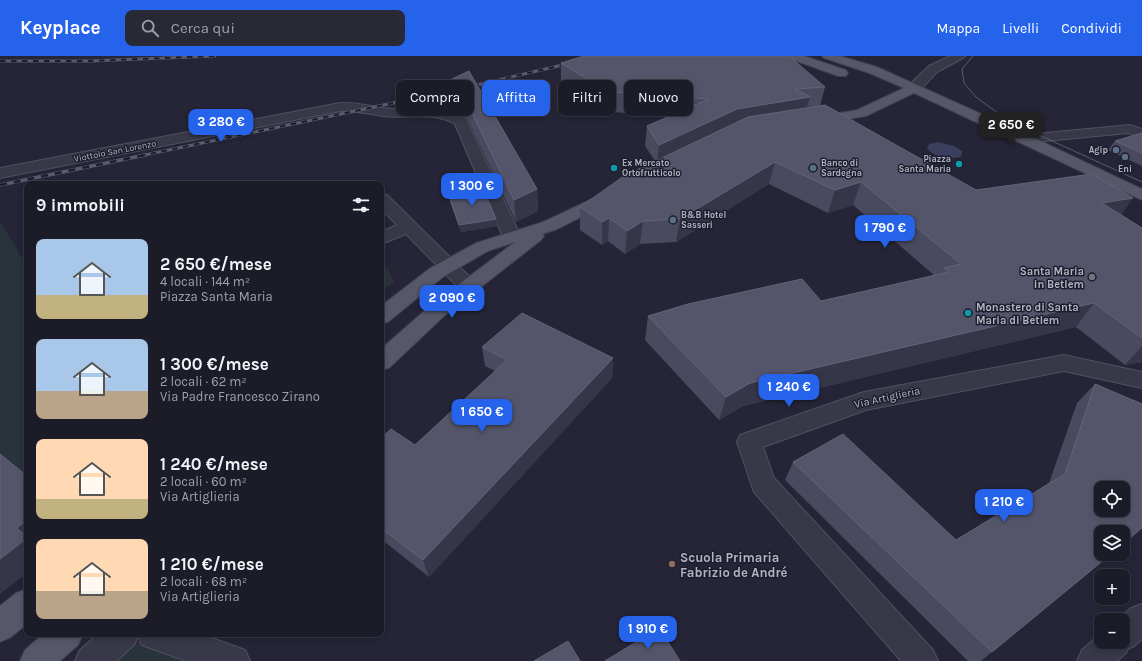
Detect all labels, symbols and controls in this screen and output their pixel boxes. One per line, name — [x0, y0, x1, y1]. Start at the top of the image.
search box — [125, 10, 405, 46]
text: Keyplace — [20, 17, 101, 39]
icon: search — [139, 17, 161, 39]
text: Cerca qui — [171, 19, 235, 37]
text: Mappa — [937, 20, 980, 37]
text: Livelli — [1002, 20, 1039, 37]
text: Condividi — [1061, 20, 1122, 37]
chip: Compra — [396, 80, 474, 116]
chip: Affitta — [482, 80, 550, 116]
chip: Filtri — [558, 80, 616, 116]
chip: Nuovo — [624, 80, 693, 116]
pin: 3 280 € — [184, 109, 258, 143]
pin: 2 650 € — [974, 112, 1048, 146]
text: 3 280 € — [197, 114, 245, 129]
text: 2 650 € — [988, 117, 1034, 132]
street label: Viottolo San Lorenzo — [73, 138, 157, 164]
place label: Agip — [1089, 145, 1109, 155]
marker: Agip — [1111, 145, 1121, 155]
marker: Eni — [1120, 152, 1130, 162]
place label: Piazza Santa Maria — [898, 154, 951, 174]
place label: Ex Mercato Ortofrutticolo — [622, 158, 681, 178]
place label: Banco di Sardegna — [821, 158, 862, 178]
marker: Piazza Santa Maria — [954, 159, 964, 169]
marker: Ex Mercato Ortofrutticolo — [609, 163, 619, 173]
marker: Banco di Sardegna — [808, 163, 818, 173]
place label: Eni — [1118, 164, 1132, 174]
pin: 1 300 € — [435, 173, 509, 207]
text: 1 300 € — [450, 178, 494, 193]
icon: filters — [350, 194, 372, 216]
text: 9 immobili — [36, 195, 125, 215]
place label: B&B Hotel Sasseri — [681, 210, 726, 230]
marker: B&B Hotel Sasseri — [668, 215, 678, 225]
pin: 1 790 € — [848, 215, 922, 249]
text: 1 790 € — [864, 220, 906, 235]
text: 2 650 €/mese — [160, 254, 272, 274]
icon: home — [68, 255, 116, 303]
place label: Santa Maria in Betlem — [1020, 265, 1084, 291]
marker: Santa Maria in Betlem — [1087, 272, 1097, 282]
text: 4 locali · 144 m² — [160, 274, 250, 289]
pin: 2 090 € — [415, 285, 489, 319]
text: Piazza Santa Maria — [160, 289, 273, 304]
text: 2 090 € — [428, 290, 476, 305]
place label: Monastero di Santa Maria di Betlem — [976, 301, 1079, 327]
marker: Monastero di Santa Maria di Betlem — [963, 308, 973, 318]
text: 1 300 €/mese — [160, 354, 269, 374]
icon: home — [68, 355, 116, 403]
text: 2 locali · 62 m² — [160, 374, 247, 389]
pin: 1 240 € — [752, 374, 826, 408]
text: 1 240 € — [767, 379, 811, 394]
street label: Via Artiglieria — [853, 384, 921, 411]
text: Via Padre Francesco Zirano — [160, 389, 320, 404]
pin: 1 650 € — [445, 399, 519, 433]
text: 1 650 € — [460, 404, 504, 419]
text: 1 240 €/mese — [160, 454, 268, 474]
icon: home — [68, 455, 116, 503]
text: 2 locali · 60 m² — [160, 474, 247, 489]
map controls — [1094, 481, 1130, 649]
button: locate — [1094, 481, 1130, 517]
text: Via Artiglieria — [160, 489, 240, 504]
pin: 1 210 € — [967, 489, 1041, 523]
text: 1 210 € — [984, 494, 1024, 509]
button: layers — [1094, 525, 1130, 561]
place label: Scuola Primaria Fabrizio de André — [680, 550, 788, 580]
text: 1 210 €/mese — [160, 554, 264, 574]
icon: home — [68, 555, 116, 603]
marker: Scuola Primaria Fabrizio de André — [667, 559, 677, 569]
button: + — [1094, 569, 1130, 605]
text: 2 locali · 68 m² — [160, 574, 247, 589]
text: Via Artiglieria — [160, 589, 240, 604]
button: − — [1094, 613, 1130, 649]
pin: 1 910 € — [611, 616, 685, 650]
text: 1 910 € — [628, 621, 668, 636]

